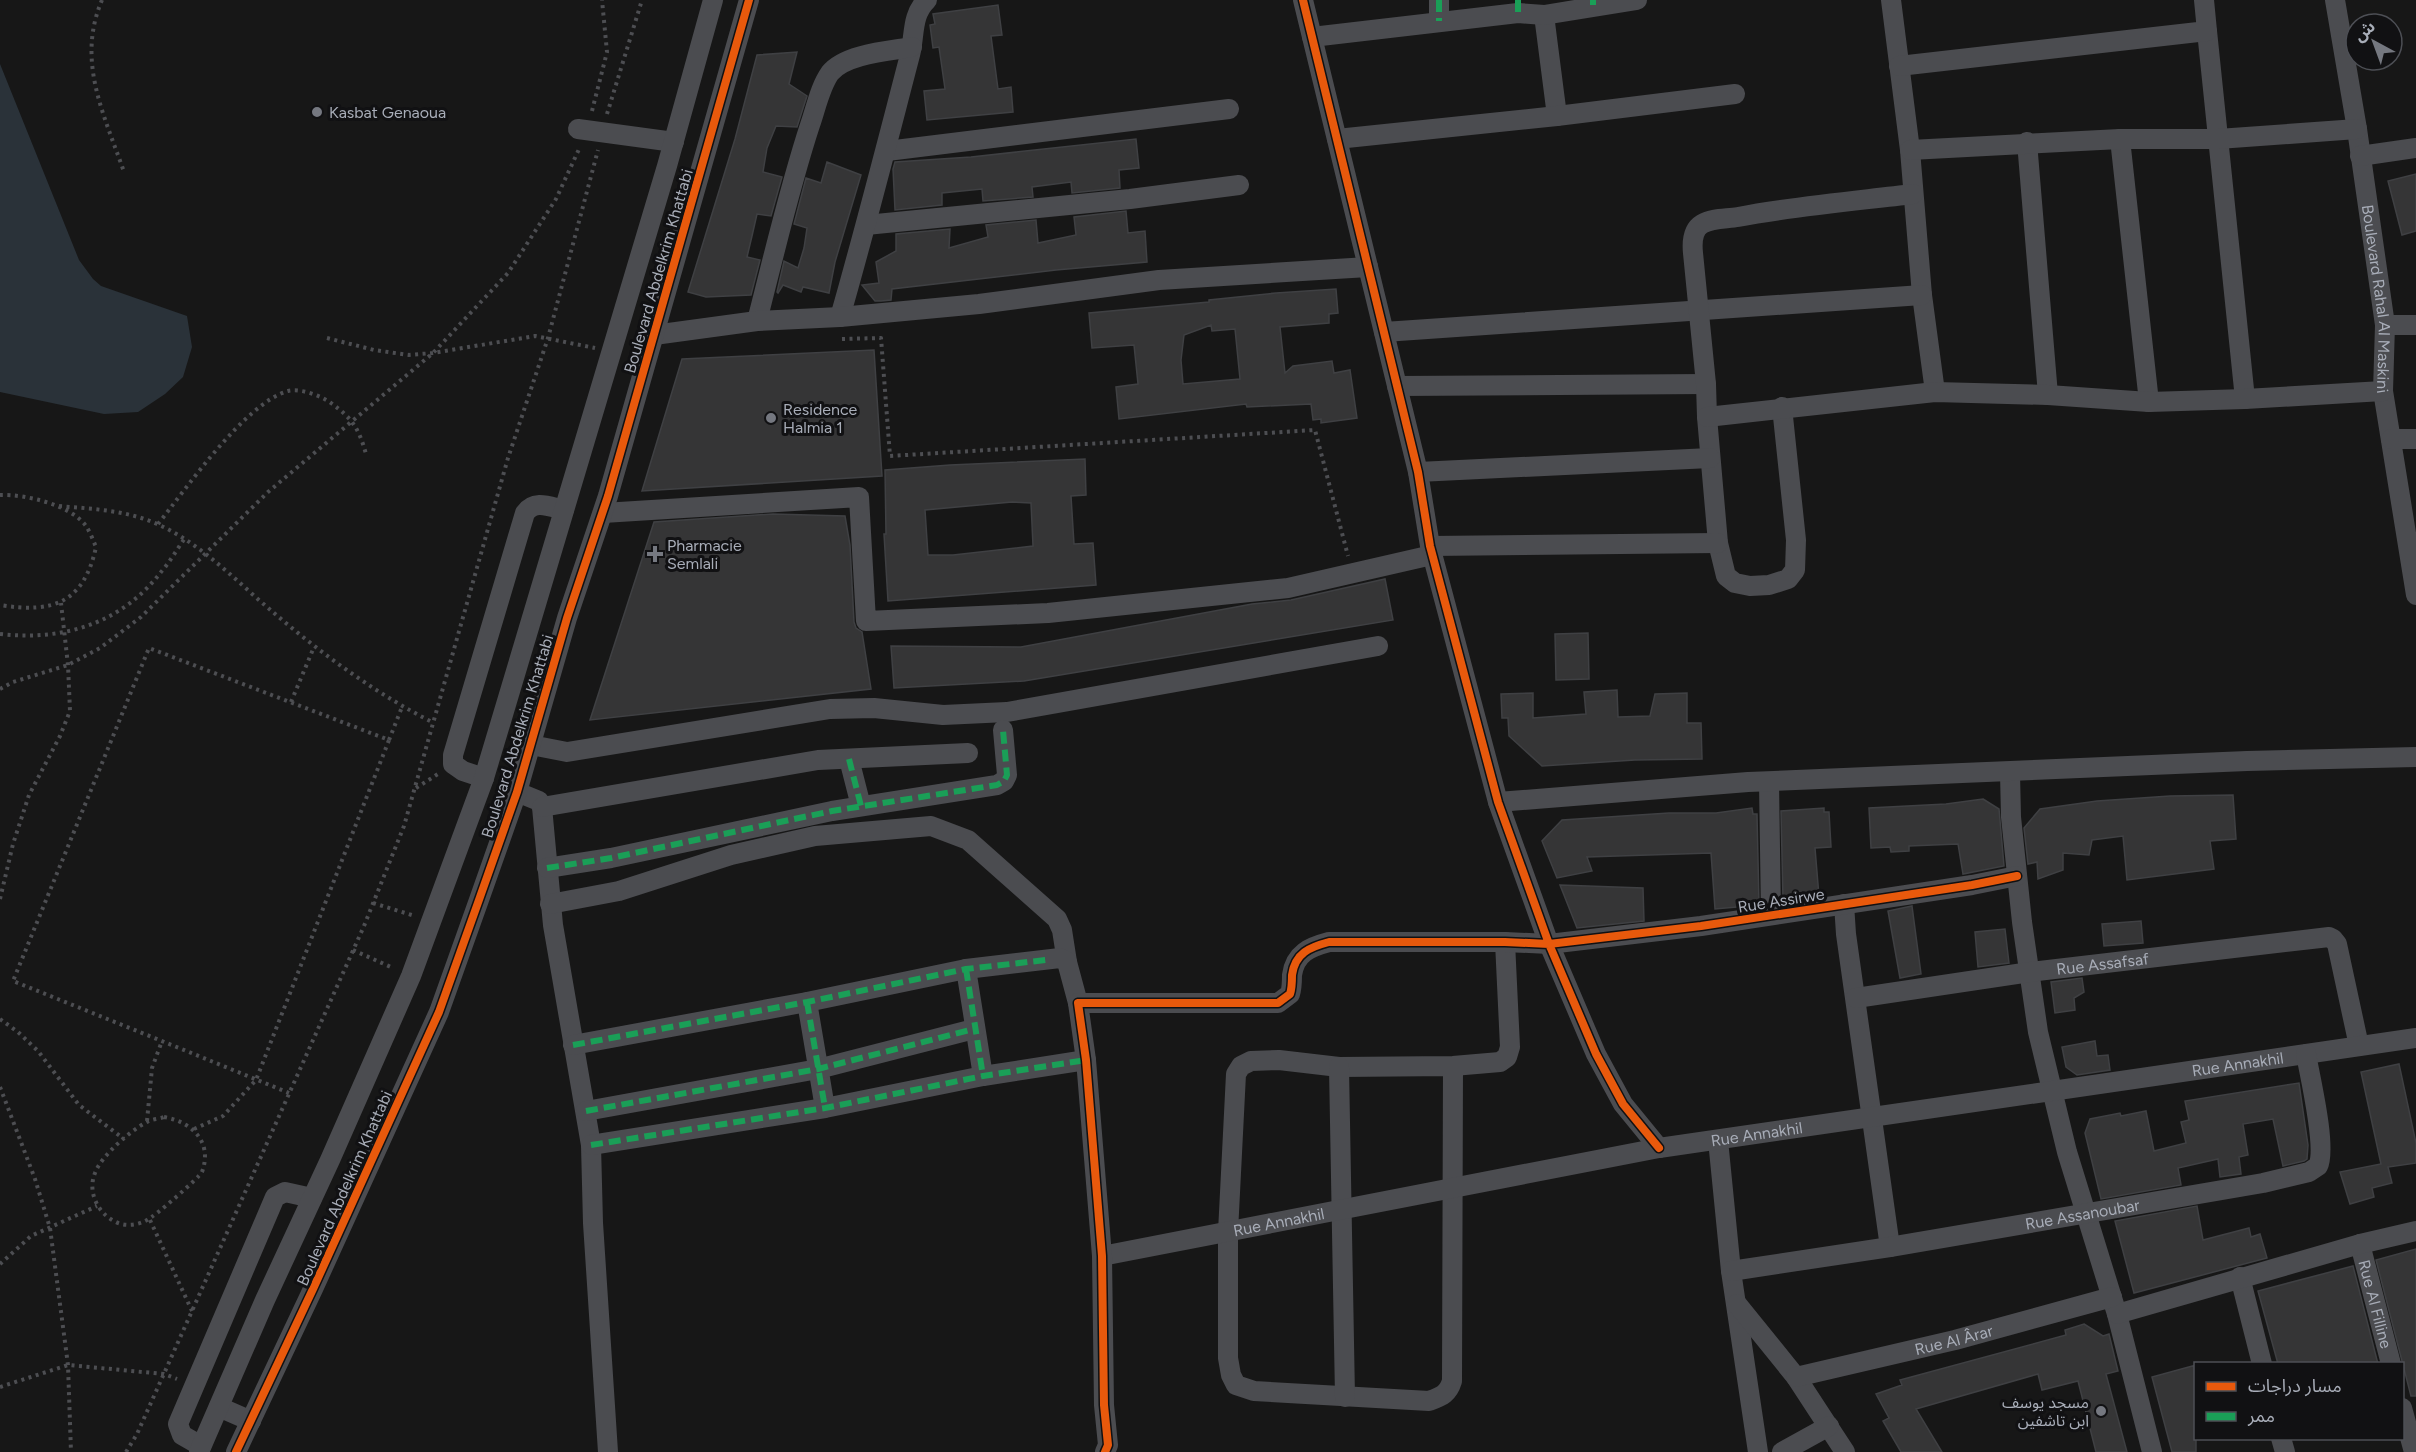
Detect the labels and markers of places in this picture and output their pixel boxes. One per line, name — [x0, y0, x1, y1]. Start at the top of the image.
place label: Kasbat Genaoua — [329, 103, 446, 122]
marker: Kasbat Genaoua — [310, 105, 324, 119]
place label: Residence Halmia 1 — [783, 400, 858, 437]
marker: Residence Halmia 1 — [764, 411, 778, 425]
place label: Pharmacie Semlali — [667, 536, 742, 573]
marker: Pharmacie Semlali — [648, 547, 662, 561]
place label: مسجد يوسف ابن تاشفين — [2002, 1393, 2089, 1430]
marker: مسجد يوسف ابن تاشفين — [2094, 1404, 2108, 1418]

